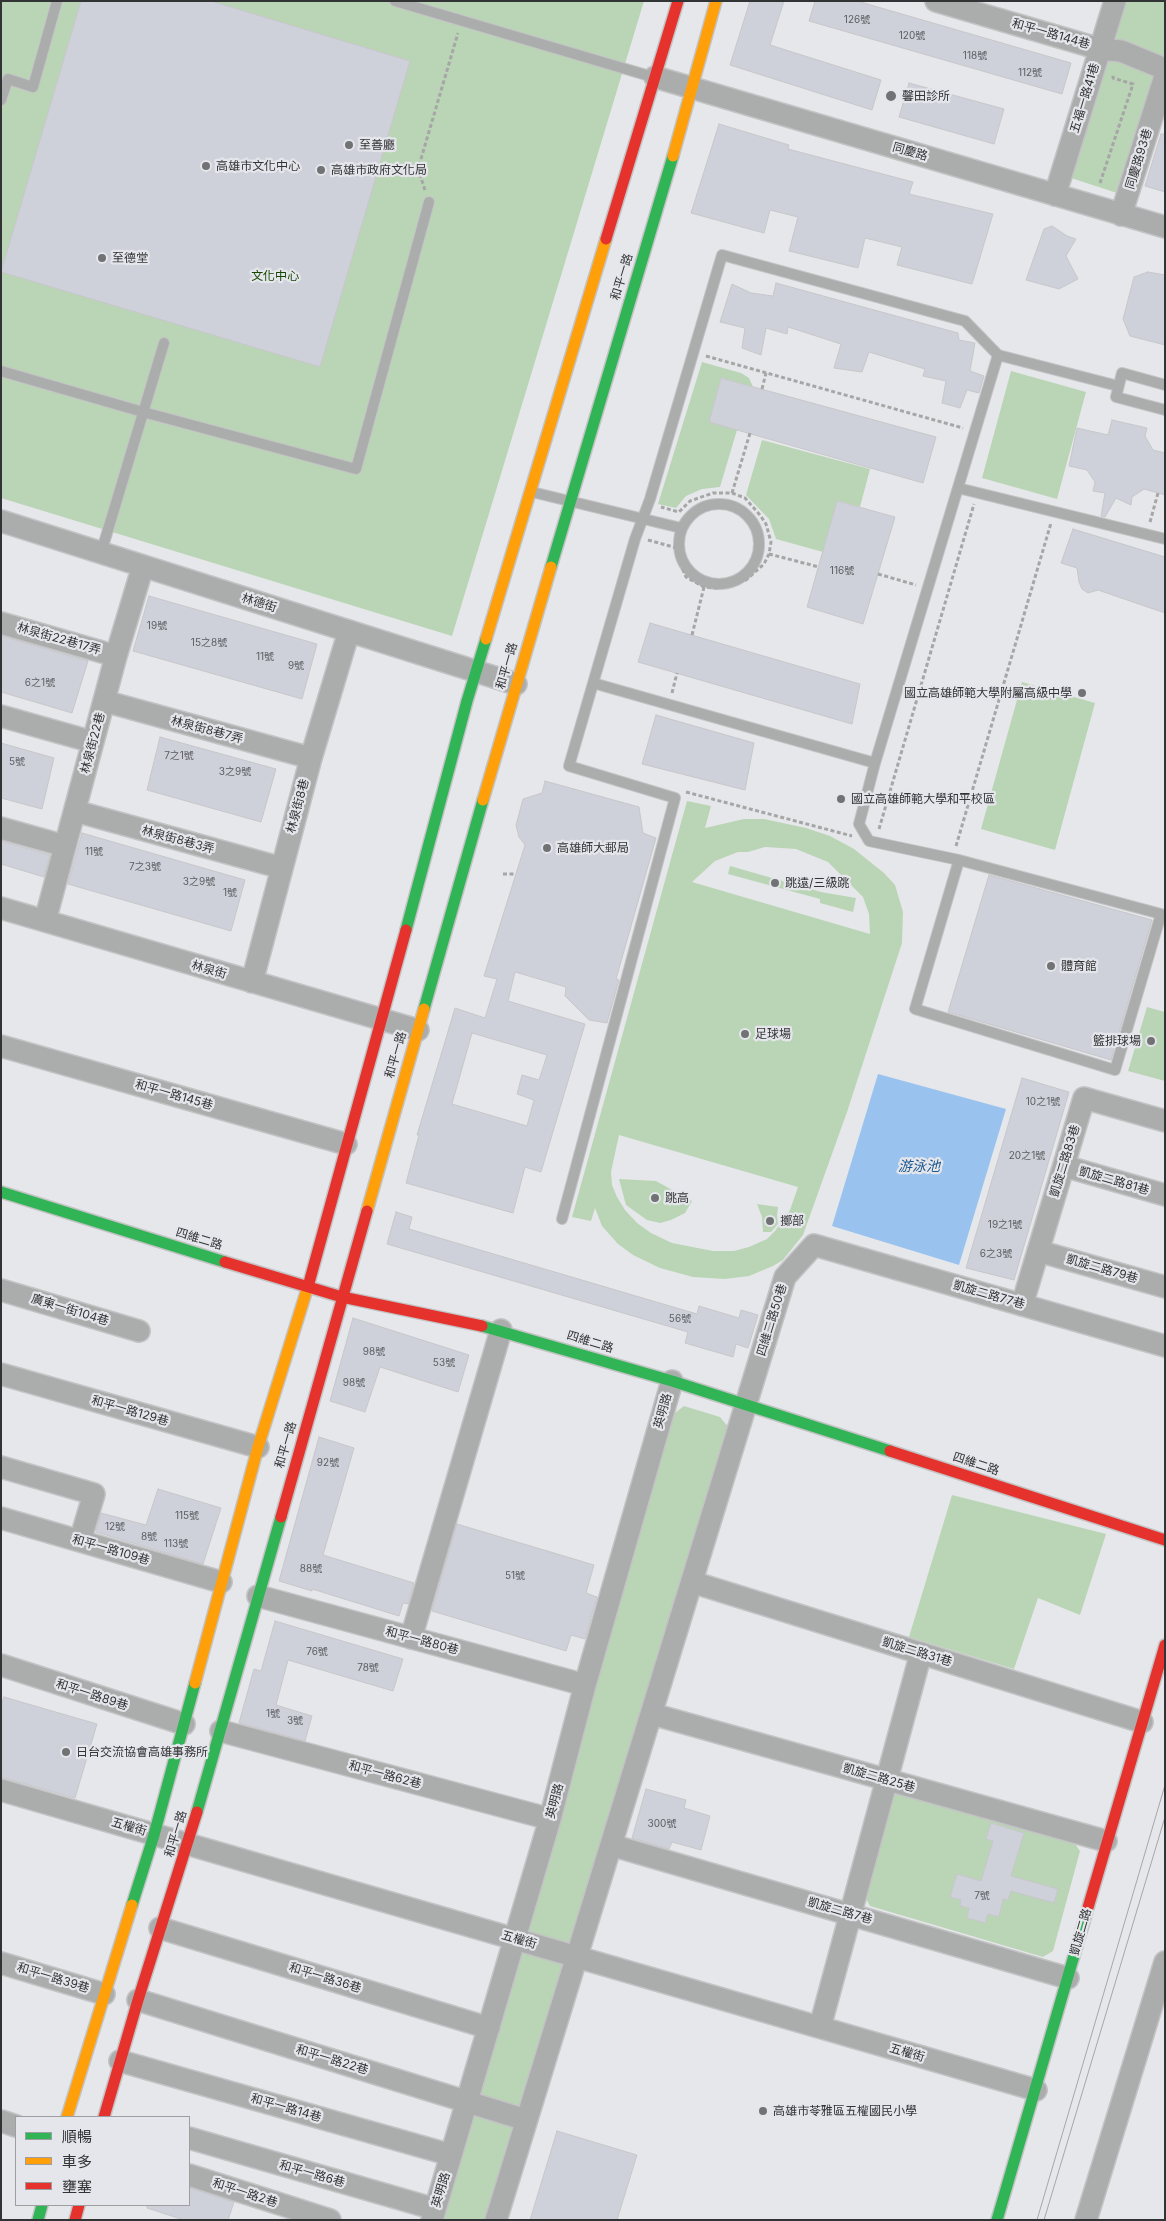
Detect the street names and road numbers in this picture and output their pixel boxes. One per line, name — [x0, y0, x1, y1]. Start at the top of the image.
street label: 和平一路144巷 — [1010, 16, 1092, 52]
street label: 五福一路41巷 — [1068, 61, 1102, 135]
street label: 同慶路93巷 — [1123, 127, 1155, 191]
street label: 同慶路 — [891, 140, 929, 164]
street label: 和平一路 — [608, 252, 636, 302]
street label: 林德街 — [240, 591, 278, 615]
street label: 林泉街22巷17弄 — [16, 620, 102, 658]
street label: 和平一路 — [493, 641, 521, 691]
street label: 林泉街22巷 — [78, 711, 108, 775]
street label: 林泉街8巷7弄 — [169, 713, 245, 747]
street label: 林泉街8巷 — [284, 777, 312, 835]
street label: 林泉街8巷3弄 — [140, 823, 216, 857]
street label: 林泉街 — [190, 958, 228, 982]
street label: 和平一路 — [382, 1030, 410, 1080]
street label: 和平一路145巷 — [134, 1077, 214, 1113]
street label: 凱旋二路83巷 — [1047, 1123, 1083, 1199]
street label: 凱旋二路81巷 — [1077, 1164, 1151, 1198]
street label: 四維二路 — [174, 1225, 224, 1253]
street label: 凱旋二路79巷 — [1064, 1252, 1140, 1286]
street label: 凱旋二路77巷 — [952, 1278, 1026, 1312]
street label: 四維二路50巷 — [754, 1282, 790, 1358]
street label: 廣東一街104巷 — [30, 1291, 110, 1329]
street label: 四維二路 — [565, 1328, 615, 1356]
street label: 英明路 — [651, 1392, 675, 1430]
street label: 和平一路129巷 — [90, 1393, 170, 1429]
street label: 和平一路 — [272, 1420, 300, 1470]
street label: 四維二路 — [951, 1450, 1001, 1478]
street label: 和平一路109巷 — [71, 1532, 151, 1568]
street label: 和平一路80巷 — [384, 1624, 460, 1658]
street label: 凱旋二路31巷 — [880, 1635, 954, 1669]
street label: 和平一路89巷 — [54, 1677, 130, 1713]
street label: 和平一路62巷 — [347, 1758, 423, 1792]
street label: 凱旋二路25巷 — [841, 1761, 917, 1795]
street label: 英明路 — [543, 1782, 567, 1820]
street label: 和平一路 — [162, 1809, 190, 1859]
street label: 五權街 — [110, 1815, 148, 1839]
street label: 凱旋二路7巷 — [806, 1895, 874, 1927]
street label: 凱旋二路 — [1067, 1907, 1095, 1957]
street label: 五權街 — [500, 1928, 538, 1952]
street label: 和平一路39巷 — [15, 1960, 91, 1996]
street label: 和平一路36巷 — [287, 1960, 363, 1996]
street label: 五權街 — [888, 2041, 926, 2065]
street label: 和平一路22巷 — [294, 2042, 370, 2078]
street label: 和平一路14巷 — [249, 2091, 323, 2125]
street label: 和平一路6巷 — [278, 2158, 346, 2190]
street label: 英明路 — [429, 2171, 453, 2209]
street label: 和平一路2巷 — [211, 2176, 279, 2210]

